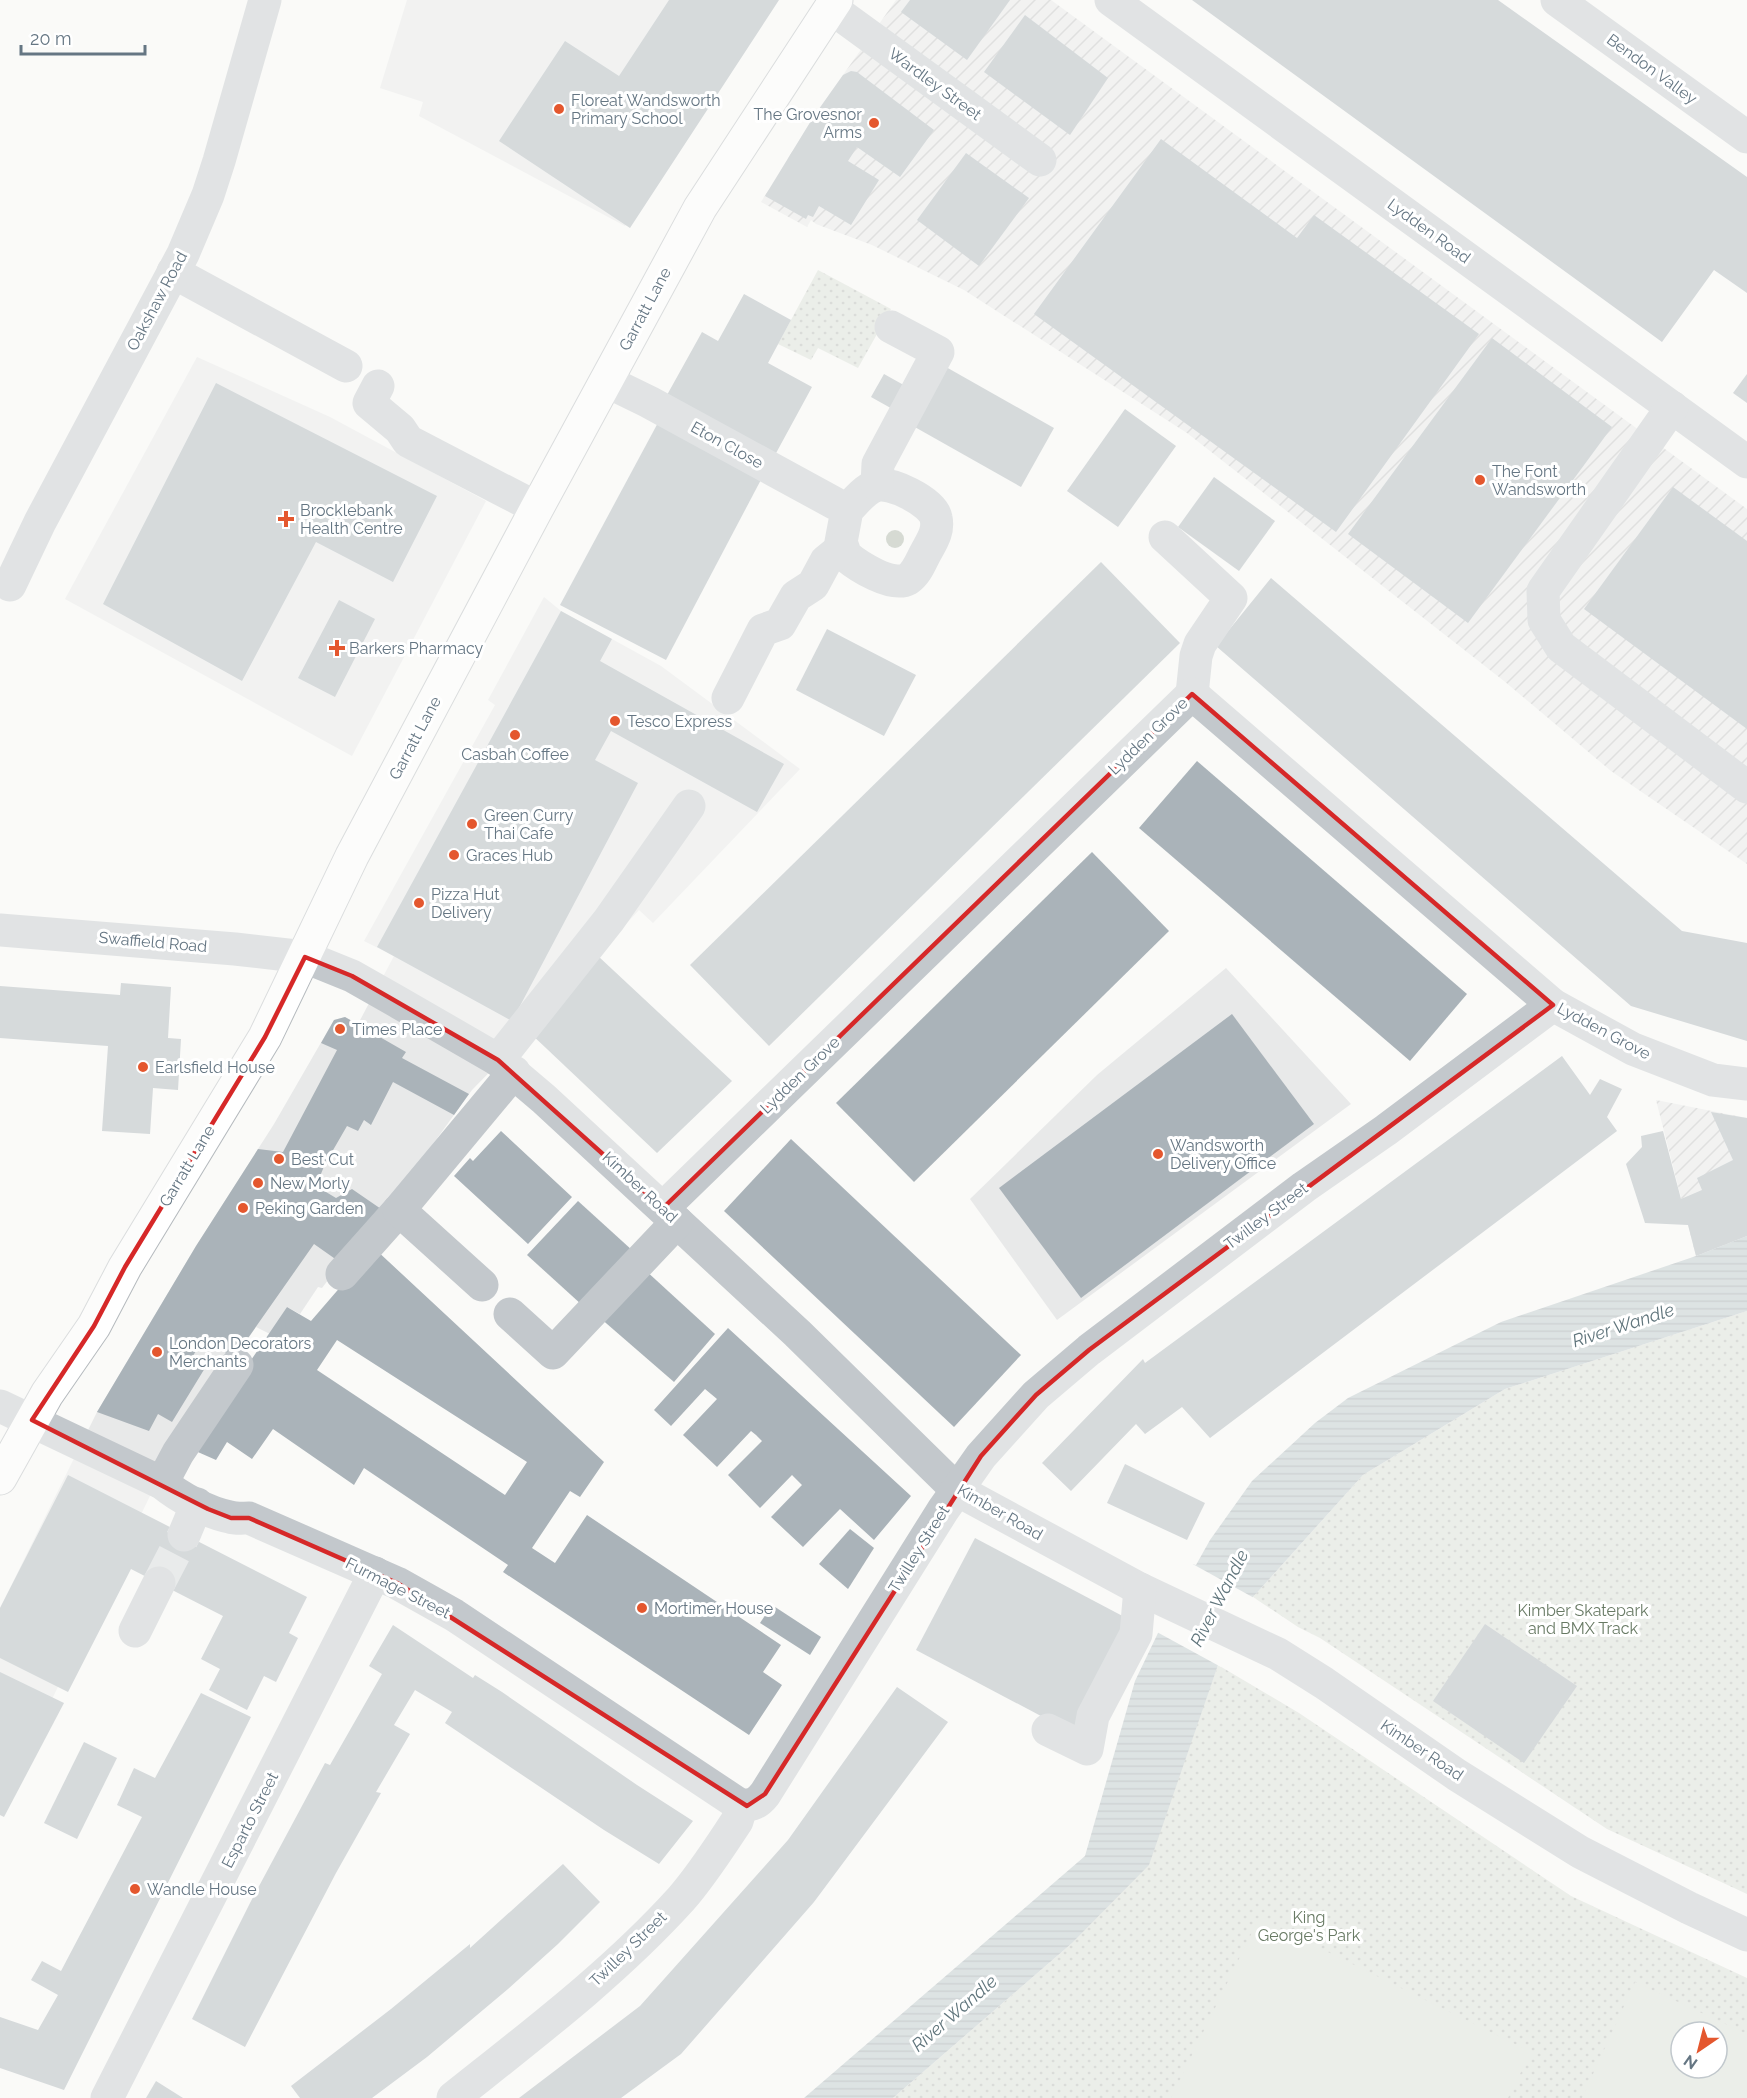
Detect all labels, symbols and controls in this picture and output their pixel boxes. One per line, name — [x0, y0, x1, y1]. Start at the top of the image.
scale bar — [21, 18, 146, 56]
text: 20 m — [30, 28, 72, 49]
street label: Bendon Valley — [1603, 30, 1701, 108]
street label: Wardley Street — [885, 44, 986, 124]
place label: Floreat Wandsworth Primary School — [571, 91, 721, 128]
marker: Floreat Wandsworth Primary School — [552, 102, 566, 116]
place label: The Grovesnor Arms — [754, 105, 862, 142]
marker: The Grovesnor Arms — [867, 116, 881, 130]
street label: Lydden Road — [1384, 195, 1474, 267]
street label: Oakshaw Road — [123, 248, 191, 354]
street label: Garratt Lane — [615, 264, 675, 354]
street label: Eton Close — [688, 417, 766, 473]
place label: The Font Wandsworth — [1492, 462, 1586, 499]
marker: The Font Wandsworth — [1473, 473, 1487, 487]
place label: Brocklebank Health Centre — [300, 501, 403, 538]
marker: Brocklebank Health Centre — [277, 510, 295, 528]
place label: Barkers Pharmacy — [349, 639, 484, 658]
marker: Barkers Pharmacy — [330, 641, 344, 655]
street label: Garratt Lane — [385, 693, 445, 783]
street label: Lydden Grove — [1104, 693, 1192, 779]
place label: Tesco Express — [627, 712, 733, 731]
marker: Tesco Express — [608, 714, 622, 728]
marker: Casbah Coffee — [508, 728, 522, 742]
place label: Casbah Coffee — [461, 745, 569, 764]
place label: Green Curry Thai Cafe — [484, 806, 574, 843]
marker: Green Curry Thai Cafe — [465, 817, 479, 831]
place label: Graces Hub — [466, 846, 553, 865]
marker: Graces Hub — [447, 848, 461, 862]
place label: Pizza Hut Delivery — [431, 885, 500, 922]
marker: Pizza Hut Delivery — [412, 896, 426, 910]
street label: Swaffield Road — [98, 928, 208, 956]
street label: Lydden Grove — [1554, 998, 1654, 1064]
place label: Times Place — [352, 1020, 442, 1039]
marker: Times Place — [333, 1022, 347, 1036]
street label: Lydden Grove — [756, 1032, 844, 1118]
place label: Earlsfield House — [155, 1058, 275, 1077]
marker: Earlsfield House — [136, 1060, 150, 1074]
street label: Garratt Lane — [155, 1122, 219, 1210]
place label: Wandsworth Delivery Office — [1170, 1136, 1276, 1173]
marker: Wandsworth Delivery Office — [1151, 1147, 1165, 1161]
street label: Kimber Road — [599, 1148, 681, 1227]
place label: Best Cut — [291, 1150, 355, 1169]
marker: Best Cut — [272, 1152, 286, 1166]
place label: New Morly — [270, 1174, 350, 1193]
marker: New Morly — [251, 1176, 265, 1190]
street label: Twilley Street — [1221, 1178, 1312, 1254]
place label: Peking Garden — [255, 1199, 364, 1218]
marker: Peking Garden — [236, 1201, 250, 1215]
water label: River Wandle — [1569, 1299, 1677, 1351]
place label: London Decorators Merchants — [169, 1334, 312, 1371]
marker: London Decorators Merchants — [150, 1345, 164, 1359]
street label: Kimber Road — [954, 1480, 1046, 1544]
street label: Twilley Street — [885, 1501, 954, 1596]
water label: River Wandle — [1186, 1546, 1253, 1650]
street label: Furmage Street — [342, 1553, 454, 1623]
place label: Mortimer House — [654, 1599, 773, 1618]
marker: Mortimer House — [635, 1601, 649, 1615]
park label: Kimber Skatepark and BMX Track — [1517, 1601, 1649, 1638]
street label: Kimber Road — [1377, 1715, 1467, 1785]
street label: Esparto Street — [218, 1768, 283, 1871]
place label: Wandle House — [147, 1880, 257, 1899]
marker: Wandle House — [128, 1882, 142, 1896]
street label: Twilley Street — [586, 1907, 671, 1990]
park label: King George's Park — [1258, 1908, 1361, 1945]
water label: River Wandle — [907, 1970, 1001, 2056]
north arrow — [1669, 2020, 1729, 2080]
text: N — [1680, 2051, 1701, 2073]

